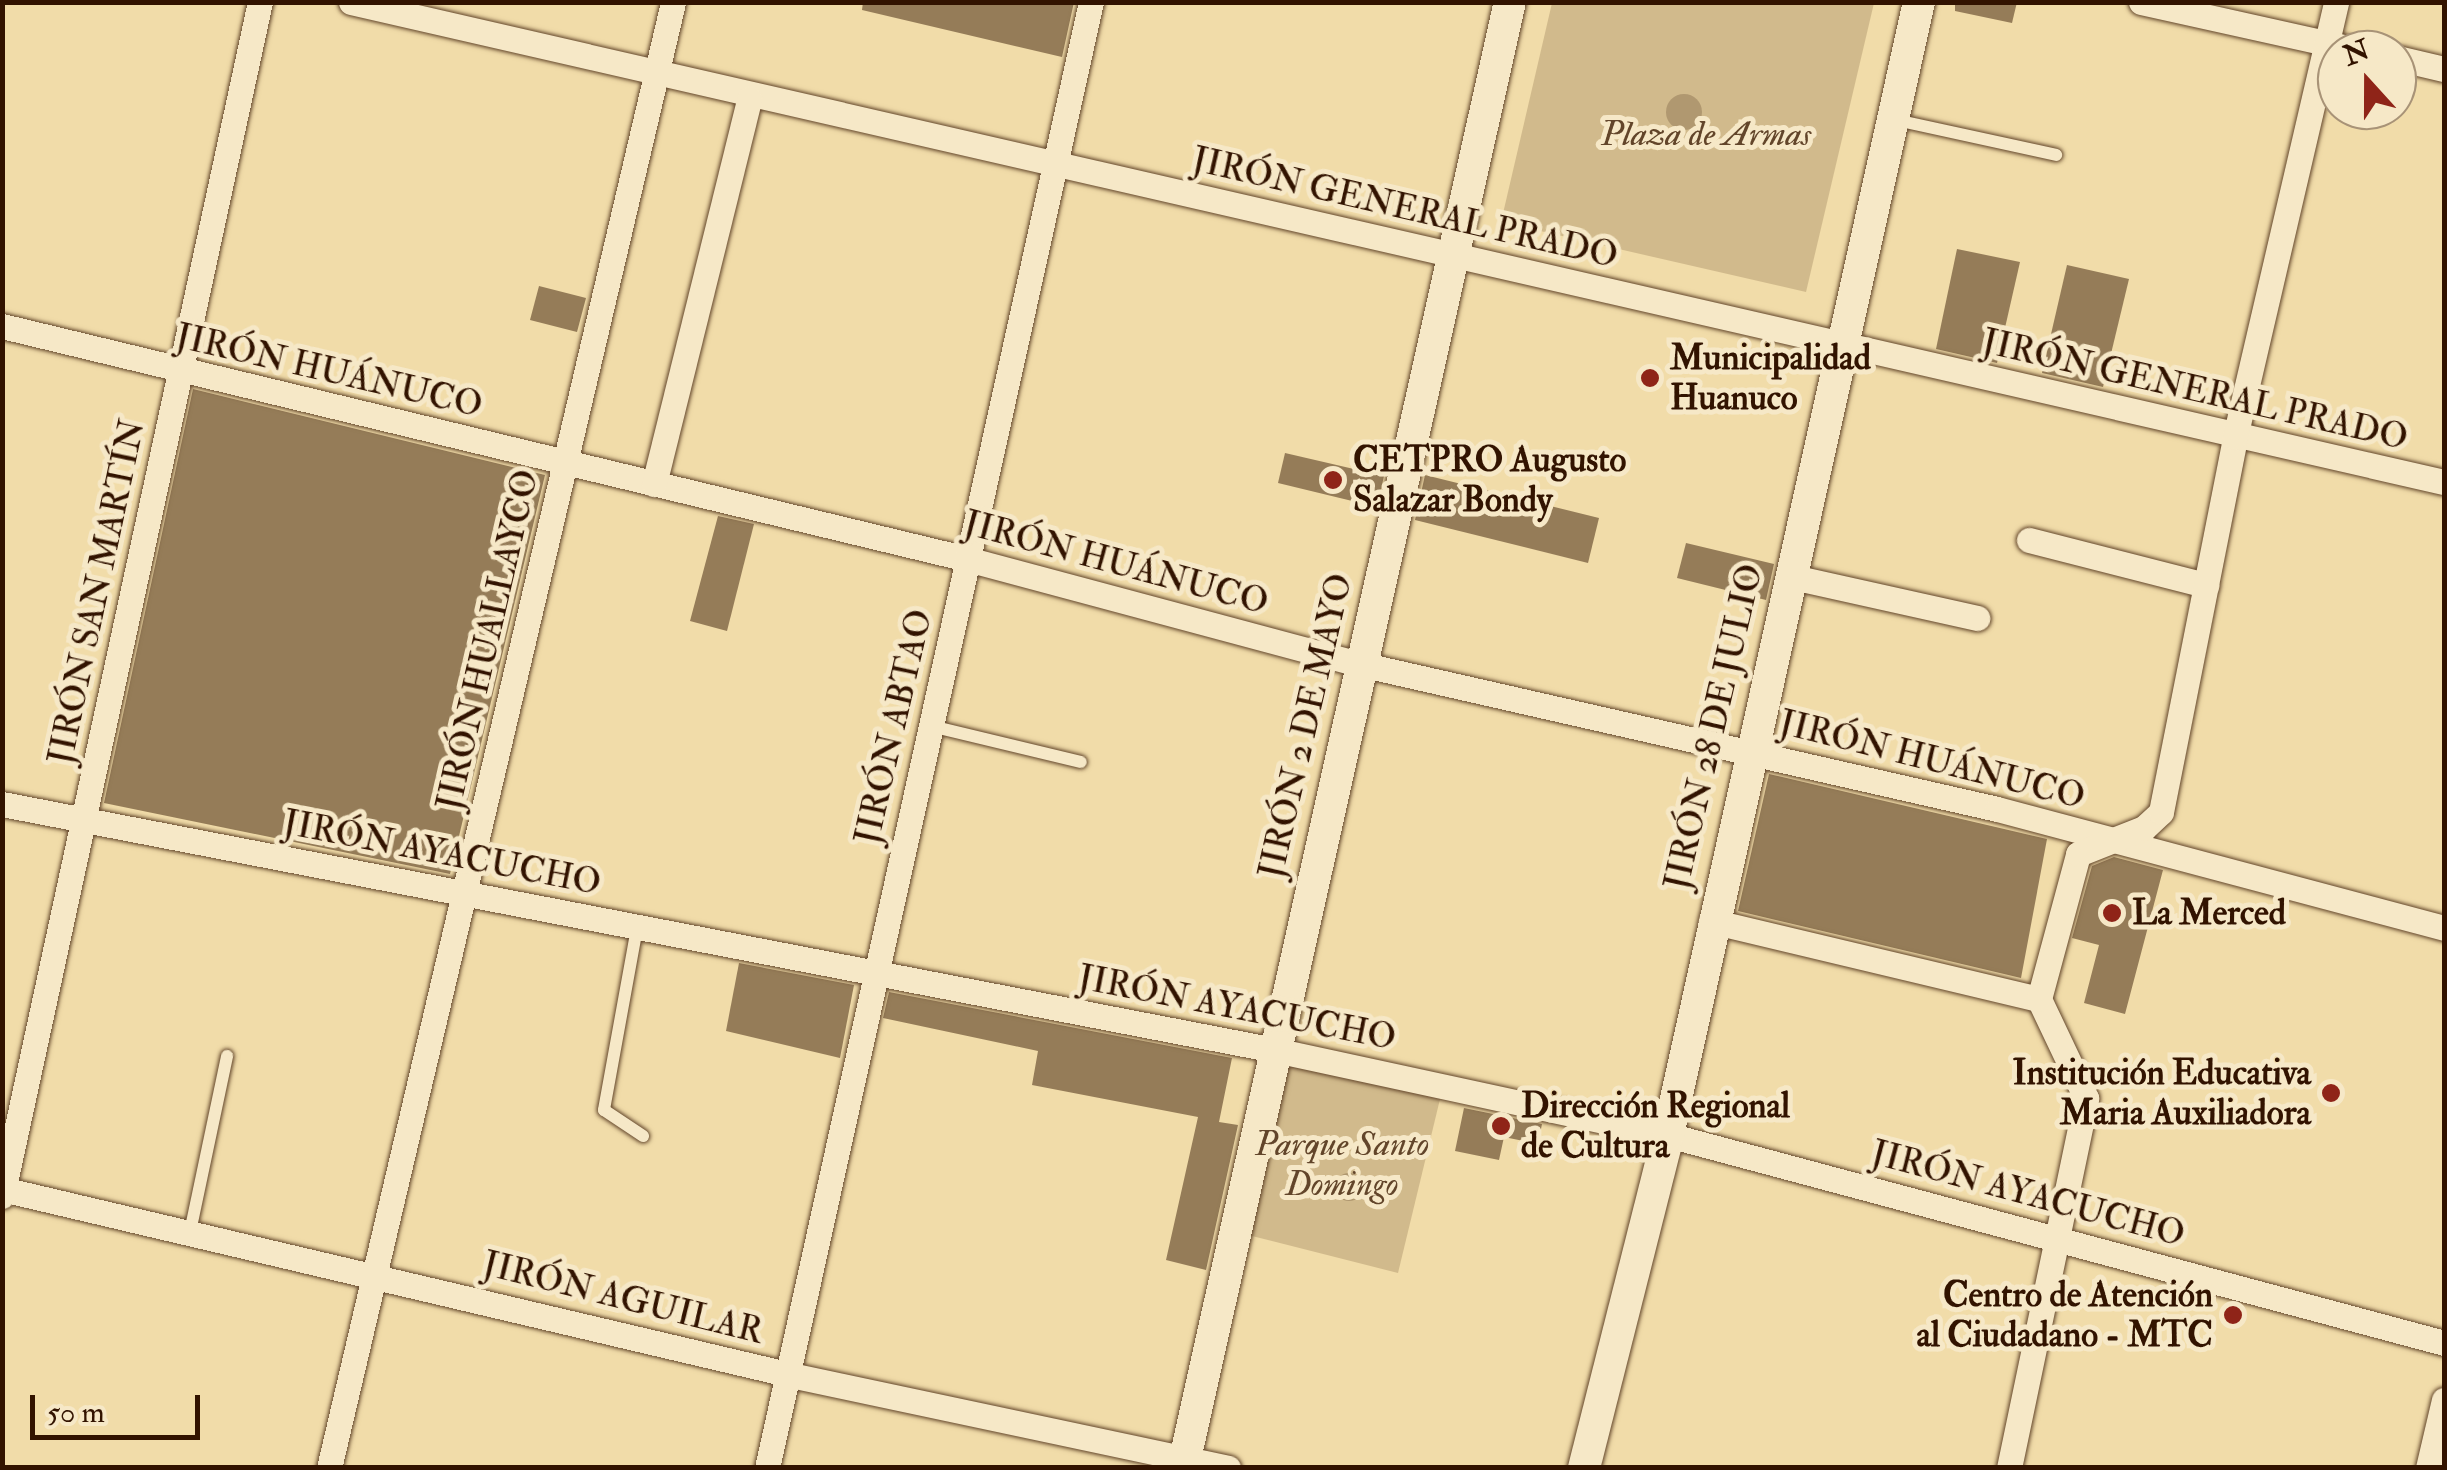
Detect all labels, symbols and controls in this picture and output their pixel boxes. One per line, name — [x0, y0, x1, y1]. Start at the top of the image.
north arrow — [2317, 30, 2417, 130]
text: N — [2339, 33, 2375, 74]
park label: Plaza de Armas — [1601, 113, 1811, 155]
street label: JIRÓN GENERAL PRADO — [1188, 139, 1622, 277]
street label: JIRÓN HUÁNUCO — [172, 315, 486, 427]
street label: JIRÓN GENERAL PRADO — [1978, 321, 2412, 459]
place label: Municipalidad Huanuco — [1670, 337, 1871, 419]
marker: Municipalidad Huanuco — [1639, 367, 1661, 389]
street label: JIRÓN SAN MARTÍN — [40, 416, 154, 768]
place label: CETPRO Augusto Salazar Bondy — [1353, 439, 1626, 521]
street label: JIRÓN HUALLAYCO — [428, 466, 548, 814]
marker: CETPRO Augusto Salazar Bondy — [1322, 469, 1344, 491]
street label: JIRÓN HUÁNUCO — [959, 502, 1273, 624]
street label: JIRÓN 28 DE JULIO — [1656, 560, 1772, 894]
street label: JIRÓN 2 DE MAYO — [1250, 569, 1362, 883]
street label: JIRÓN ABTAO — [847, 606, 941, 848]
street label: JIRÓN HUÁNUCO — [1775, 702, 2089, 818]
street label: JIRÓN AYACUCHO — [280, 802, 604, 904]
place label: La Merced — [2132, 892, 2286, 934]
marker: La Merced — [2101, 902, 2123, 924]
street label: JIRÓN AYACUCHO — [1075, 957, 1399, 1059]
place label: Institución Educativa Maria Auxiliadora — [2013, 1052, 2311, 1134]
marker: Institución Educativa Maria Auxiliadora — [2320, 1082, 2342, 1104]
place label: Dirección Regional de Cultura — [1521, 1085, 1790, 1167]
marker: Dirección Regional de Cultura — [1490, 1115, 1512, 1137]
park label: Parque Santo Domingo — [1255, 1123, 1429, 1205]
street label: JIRÓN AYACUCHO — [1867, 1132, 2189, 1256]
street label: JIRÓN AGUILAR — [479, 1243, 767, 1353]
place label: Centro de Atención al Ciudadano - MTC — [1917, 1274, 2213, 1356]
marker: Centro de Atención al Ciudadano - MTC — [2222, 1304, 2244, 1326]
scale bar — [35, 1375, 205, 1437]
text: 50 m — [47, 1394, 105, 1431]

